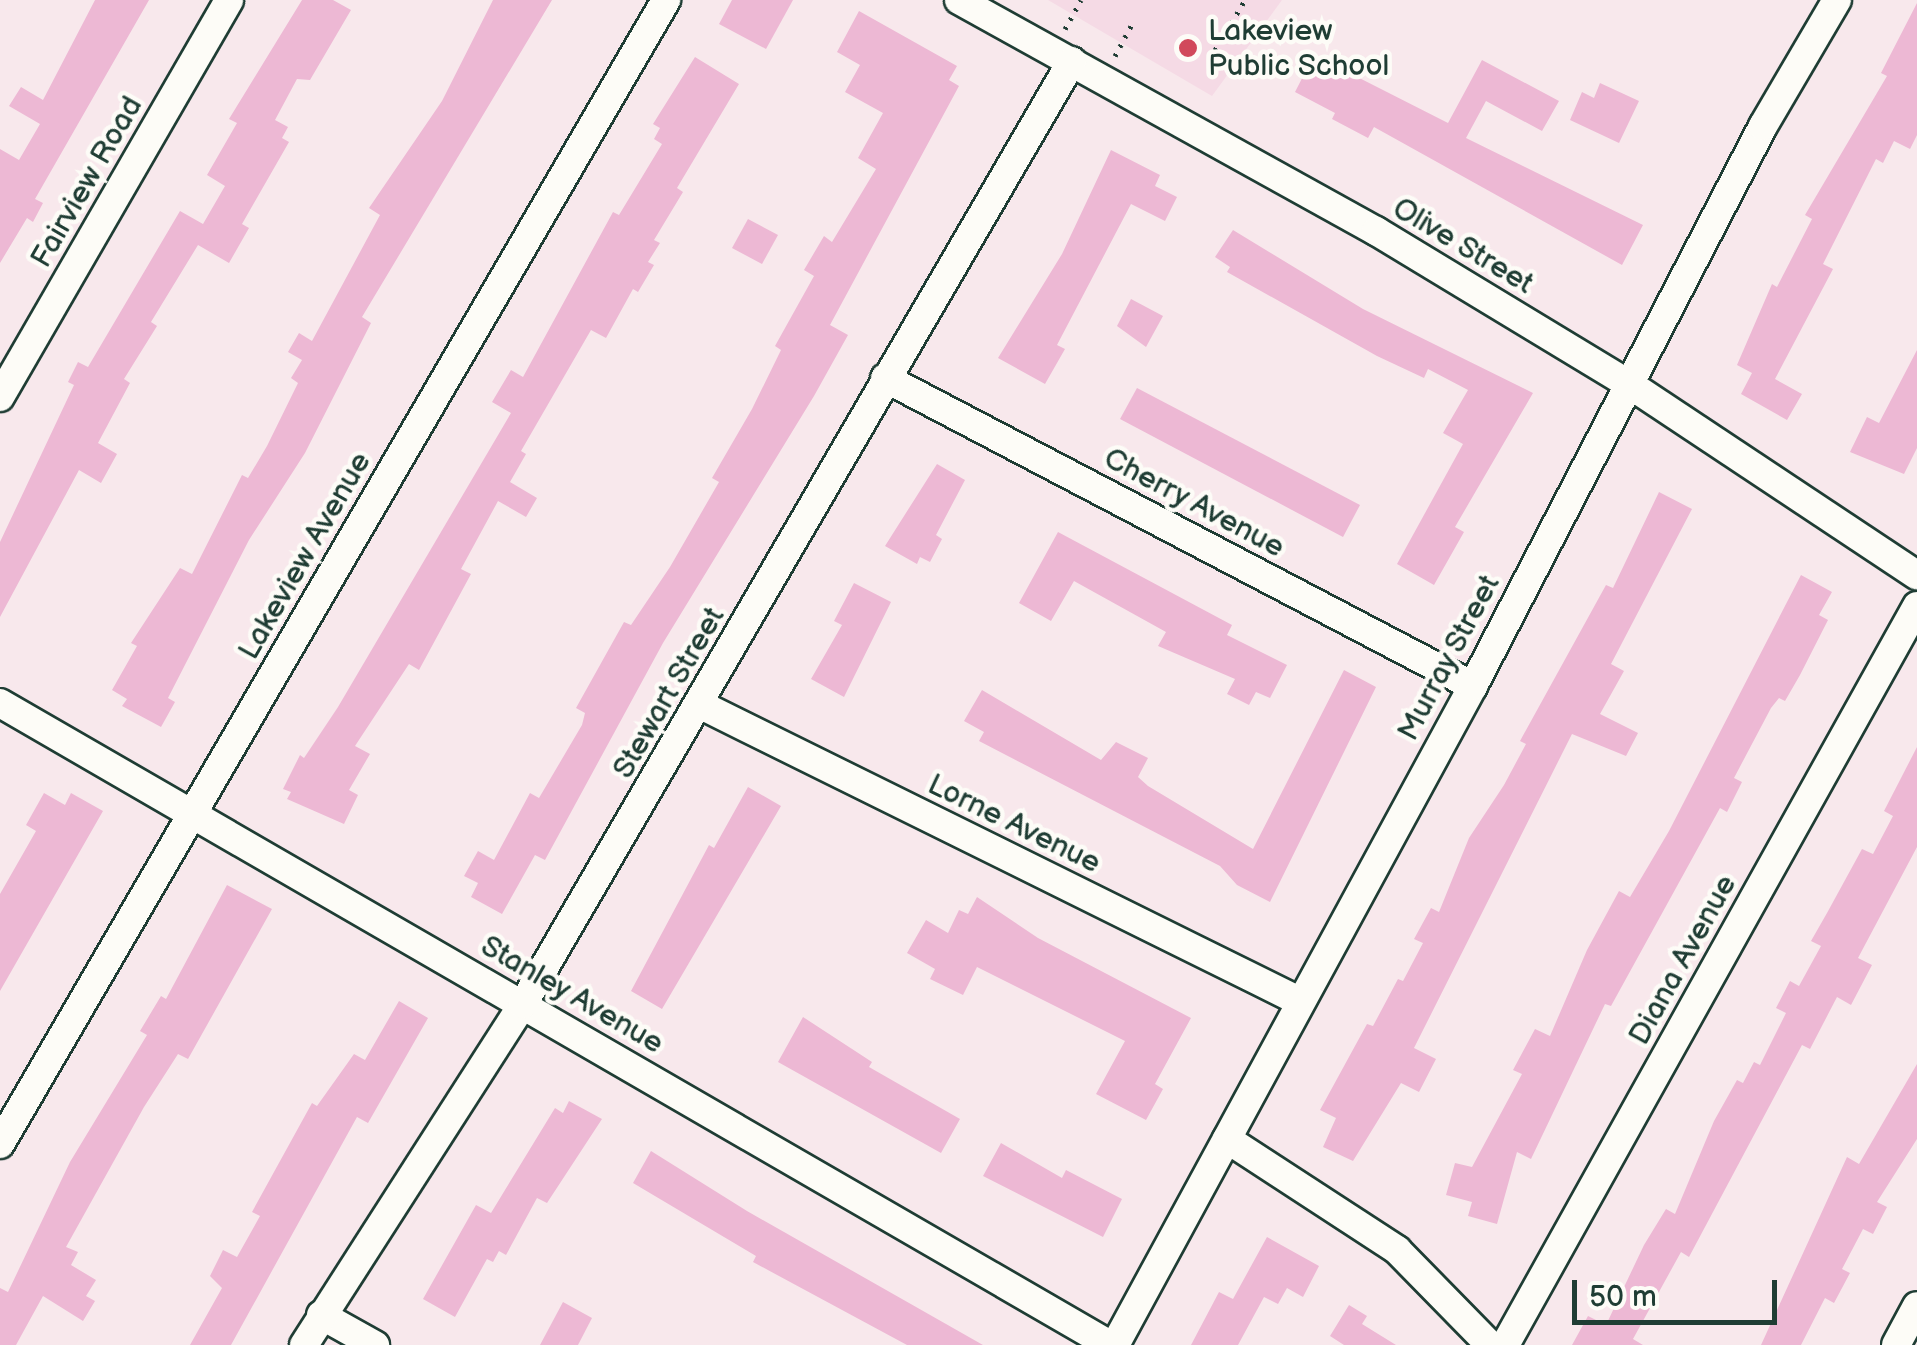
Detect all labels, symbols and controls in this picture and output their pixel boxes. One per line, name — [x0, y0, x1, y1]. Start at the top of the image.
place label: Lakeview Public School — [1208, 13, 1390, 84]
marker: Lakeview Public School — [1177, 37, 1199, 59]
street label: Fairview Road — [23, 90, 151, 274]
street label: Olive Street — [1386, 190, 1540, 302]
street label: Cherry Avenue — [1097, 440, 1291, 566]
street label: Lakeview Avenue — [231, 446, 379, 666]
street label: Murray Street — [1390, 568, 1508, 748]
street label: Stewart Street — [605, 601, 733, 785]
street label: Lorne Avenue — [922, 767, 1106, 881]
street label: Diana Avenue — [1622, 869, 1744, 1051]
street label: Stanley Avenue — [474, 928, 670, 1062]
scale bar — [1577, 1260, 1782, 1322]
text: 50 m — [1589, 1279, 1657, 1315]

